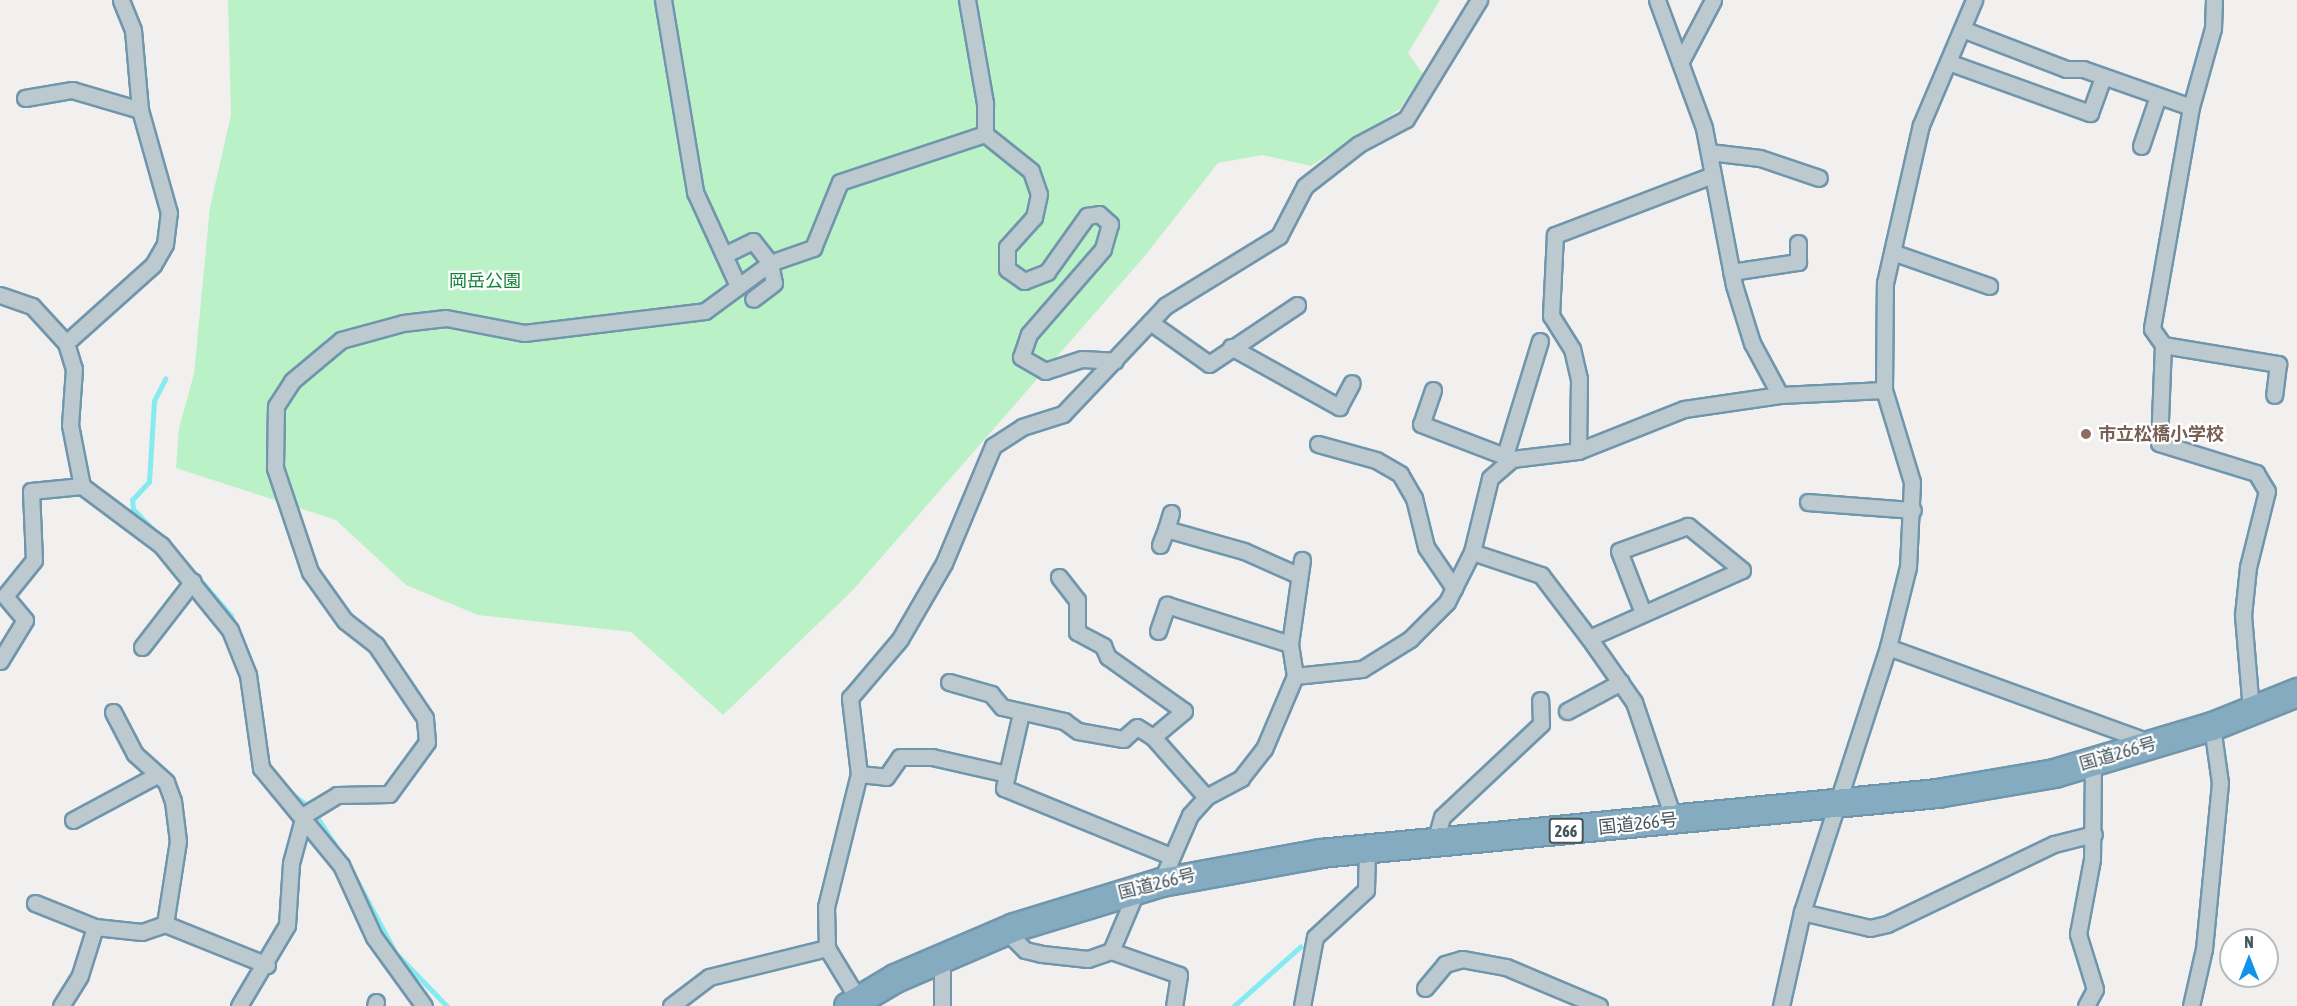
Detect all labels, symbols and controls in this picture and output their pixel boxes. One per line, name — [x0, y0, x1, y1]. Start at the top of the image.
park label: 岡岳公園 — [449, 270, 521, 292]
place label: 市立松橋小学校 — [2098, 423, 2224, 445]
marker: 市立松橋小学校 — [2079, 427, 2093, 441]
street label: 国道266号 — [2077, 733, 2159, 775]
street label: 国道266号 — [1597, 809, 1679, 839]
road number: 266 — [1548, 818, 1584, 844]
street label: 国道266号 — [1116, 864, 1198, 904]
north arrow — [2219, 928, 2279, 988]
text: N — [2244, 933, 2254, 951]

